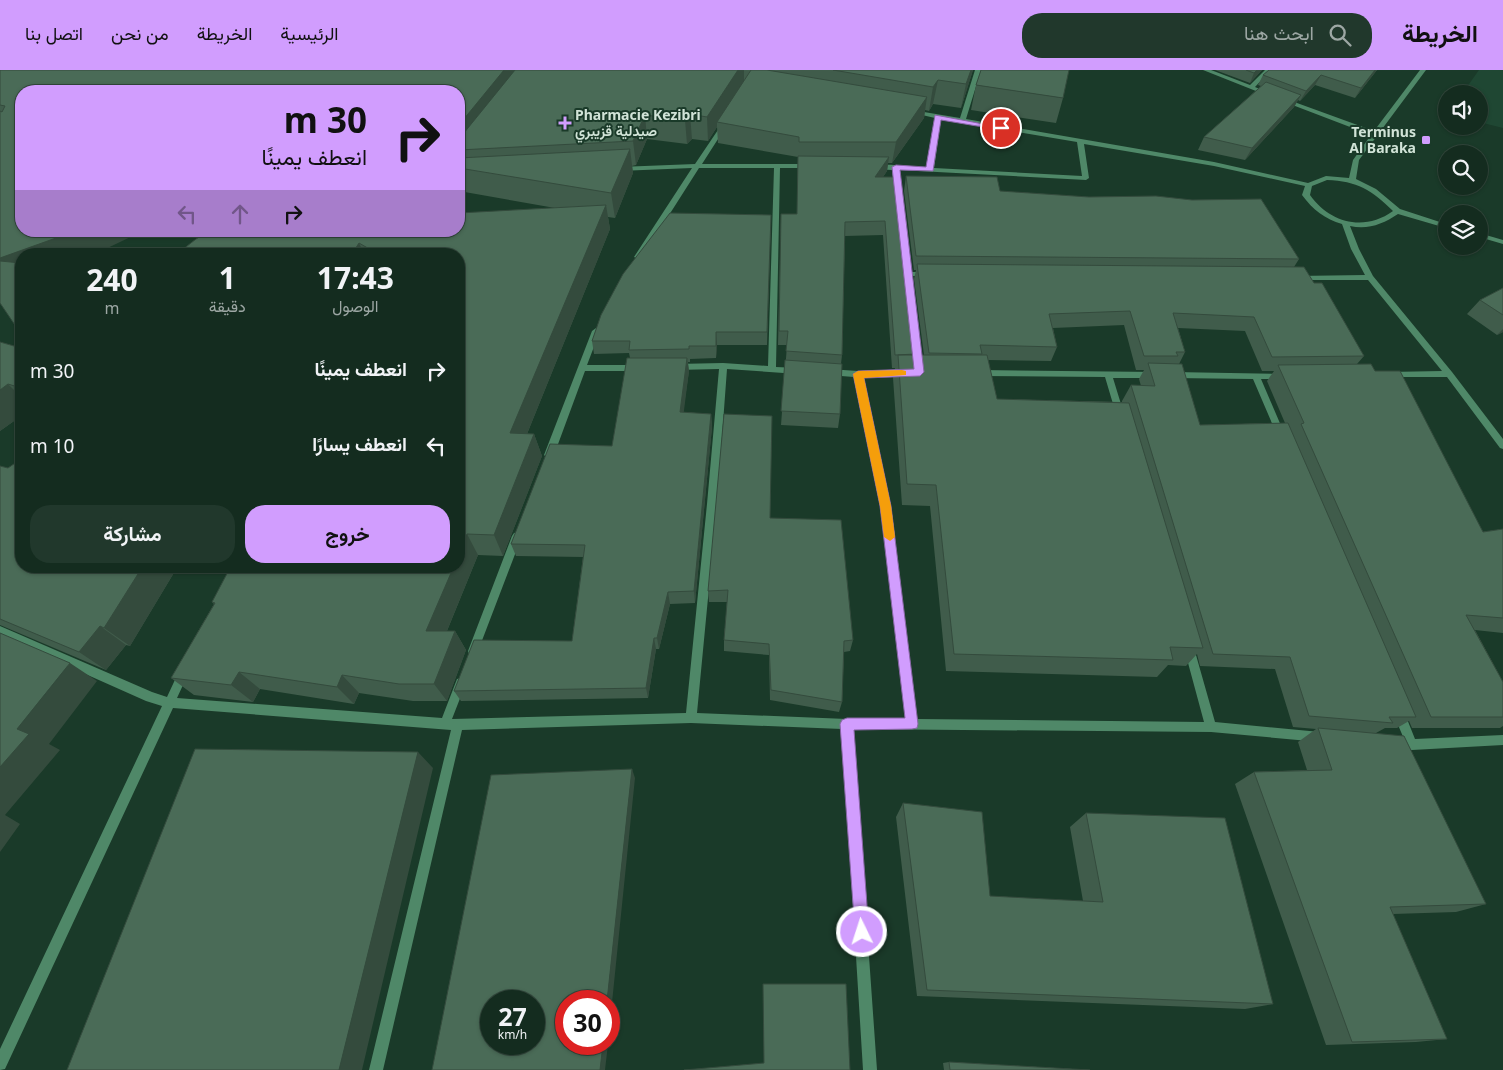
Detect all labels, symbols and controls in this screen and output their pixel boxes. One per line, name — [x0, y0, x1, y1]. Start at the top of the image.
search box — [1022, 13, 1372, 58]
text: الخريطة — [1402, 16, 1478, 49]
text: ابحث هنا — [1244, 20, 1314, 46]
text: اتصل بنا — [25, 21, 83, 45]
text: من نحن — [111, 21, 169, 45]
text: الخريطة — [197, 21, 252, 45]
text: الرئيسية — [280, 21, 339, 45]
icon: search — [1326, 21, 1354, 49]
map controls — [1438, 85, 1488, 255]
button: sound — [1438, 85, 1488, 135]
text: 30 m — [284, 96, 367, 143]
icon: right — [385, 105, 450, 170]
place label: Pharmacie Kezibri صيدلية قزيبري — [575, 105, 701, 143]
pin — [980, 107, 1022, 149]
icon: arrive — [987, 114, 1015, 142]
marker: Pharmacie Kezibri صيدلية قزيبري — [559, 117, 571, 129]
place label: Terminus Al Baraka — [1349, 122, 1416, 157]
marker: Terminus Al Baraka — [1420, 134, 1432, 146]
text: انعطف يمينًا — [261, 141, 367, 171]
button: search — [1438, 145, 1488, 195]
icon: left — [173, 200, 201, 228]
icon: ahead — [226, 200, 254, 228]
icon: right — [279, 200, 307, 228]
button: layers — [1438, 205, 1488, 255]
text: 1 — [219, 257, 236, 298]
text: 17:43 — [317, 257, 394, 298]
text: 240 — [86, 259, 138, 300]
text: دقيقة — [209, 295, 246, 317]
text: الوصول — [332, 295, 378, 317]
text: m — [104, 297, 119, 319]
text: انعطف يمينًا — [314, 356, 407, 382]
icon: right — [422, 357, 450, 385]
text: 30 m — [30, 358, 74, 384]
text: انعطف يسارًا — [312, 431, 407, 457]
icon: left — [422, 432, 450, 460]
text: 10 m — [30, 433, 74, 459]
button: مشاركة — [30, 505, 235, 563]
button: خروج — [245, 505, 450, 563]
position arrow — [835, 905, 887, 957]
speed limit sign: 30 — [555, 990, 620, 1055]
text: 27 — [498, 999, 527, 1033]
text: km/h — [498, 1026, 527, 1043]

